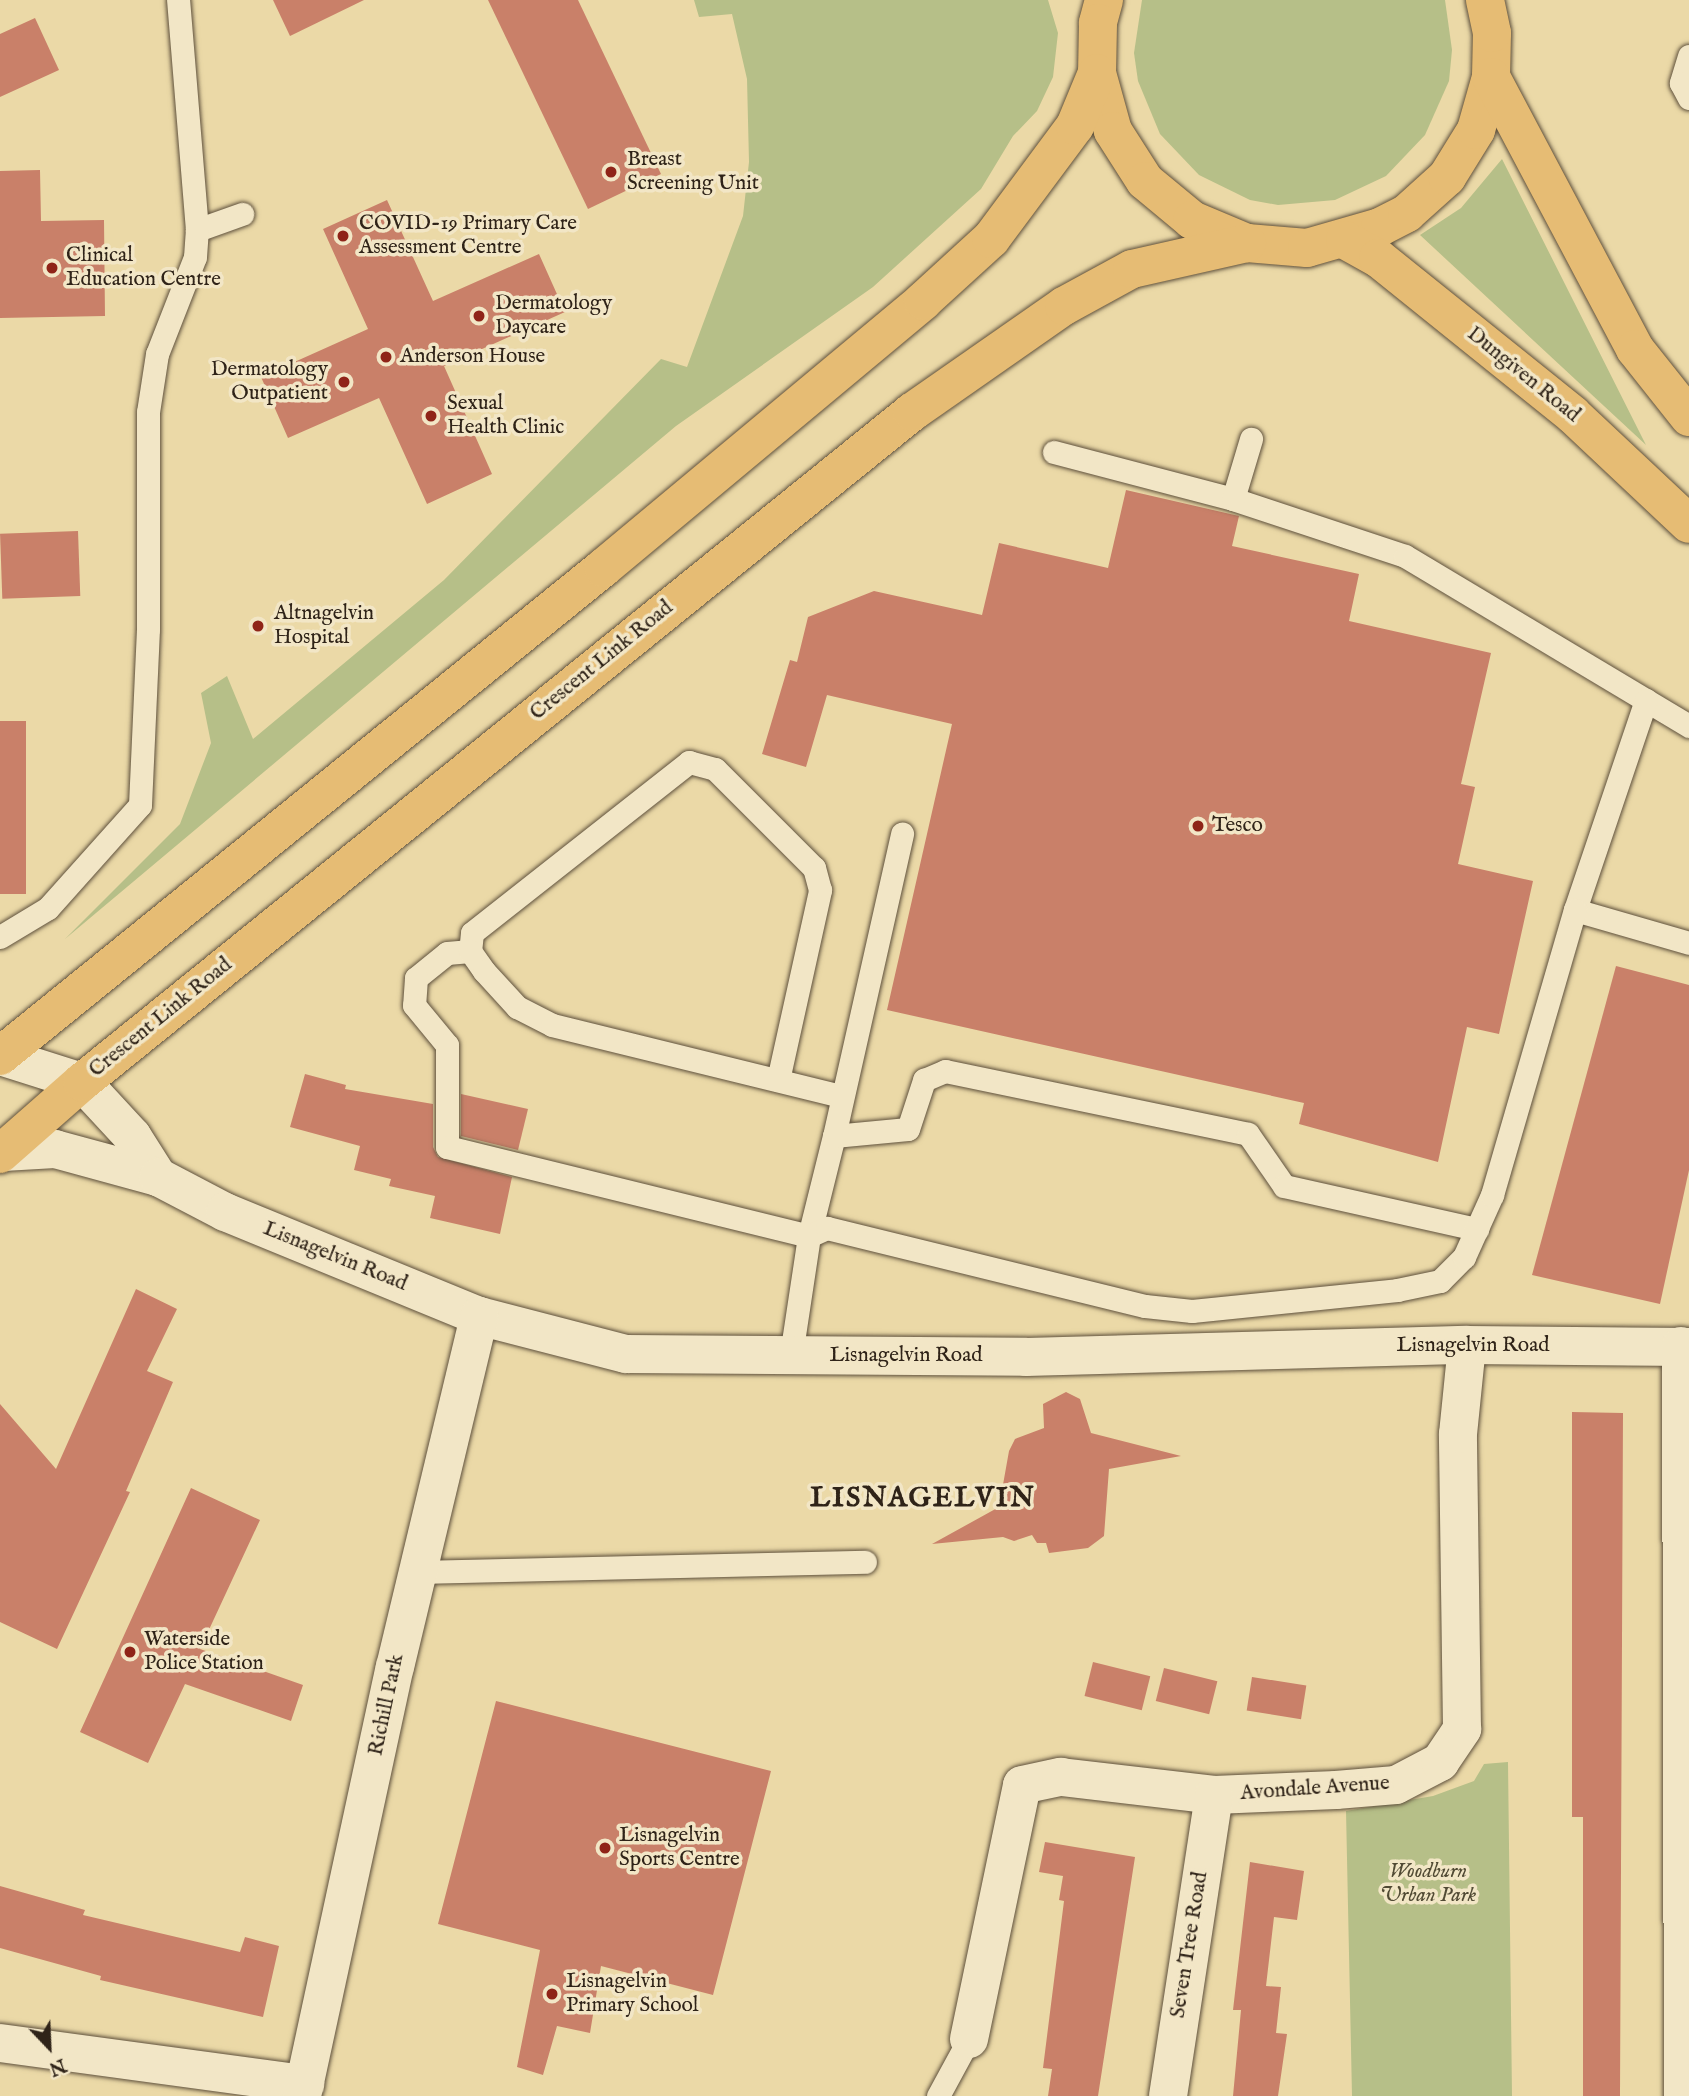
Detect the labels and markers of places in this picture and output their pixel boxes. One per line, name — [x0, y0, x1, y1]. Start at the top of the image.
place label: Breast Screening Unit — [627, 147, 759, 197]
marker: Breast Screening Unit — [601, 162, 621, 182]
place label: COVID-19 Primary Care Assessment Centre — [359, 211, 577, 261]
marker: COVID-19 Primary Care Assessment Centre — [333, 226, 353, 246]
place label: Clinical Education Centre — [66, 243, 221, 293]
marker: Clinical Education Centre — [44, 260, 60, 276]
place label: Dermatology Daycare — [495, 291, 612, 341]
marker: Dermatology Daycare — [469, 306, 489, 326]
place label: Anderson House — [400, 344, 545, 370]
marker: Anderson House — [378, 349, 394, 365]
place label: Dermatology Outpatient — [211, 357, 328, 407]
marker: Dermatology Outpatient — [334, 372, 354, 392]
place label: Sexual Health Clinic — [447, 391, 564, 441]
marker: Sexual Health Clinic — [421, 406, 441, 426]
place label: Altnagelvin Hospital — [274, 601, 374, 651]
marker: Altnagelvin Hospital — [248, 616, 268, 636]
place label: Tesco — [1212, 813, 1263, 839]
marker: Tesco — [1190, 818, 1206, 834]
place label: Waterside Police Station — [144, 1627, 264, 1677]
marker: Waterside Police Station — [122, 1644, 138, 1660]
place label: Lisnagelvin Sports Centre — [619, 1823, 740, 1873]
marker: Lisnagelvin Sports Centre — [597, 1840, 613, 1856]
place label: Lisnagelvin Primary School — [566, 1969, 699, 2019]
marker: Lisnagelvin Primary School — [544, 1986, 560, 2002]

